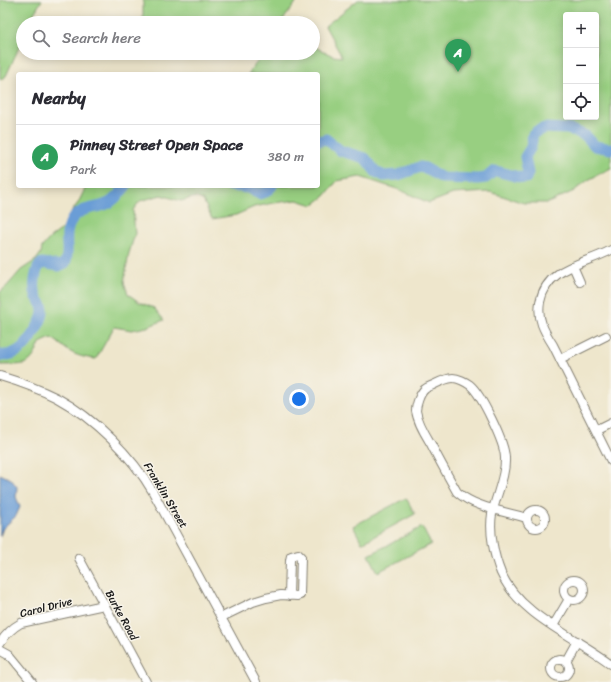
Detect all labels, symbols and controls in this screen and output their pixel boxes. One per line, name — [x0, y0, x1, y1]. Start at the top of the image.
map controls — [563, 12, 599, 120]
button: + — [563, 12, 599, 48]
search box — [16, 16, 320, 60]
text: Search here — [62, 25, 141, 51]
icon: search — [30, 27, 52, 49]
pin: A — [445, 39, 471, 72]
button: − — [563, 48, 599, 84]
text: Nearby — [32, 83, 86, 113]
button: locate — [563, 84, 599, 120]
text: Pinney Street Open Space — [70, 132, 243, 158]
text: A — [41, 145, 49, 168]
text: 380 m — [267, 145, 304, 168]
text: Park — [70, 158, 97, 181]
your location — [289, 389, 309, 409]
street label: Franklin Street — [138, 458, 193, 532]
street label: Burke Road — [100, 587, 144, 645]
street label: Carol Drive — [18, 592, 75, 623]

